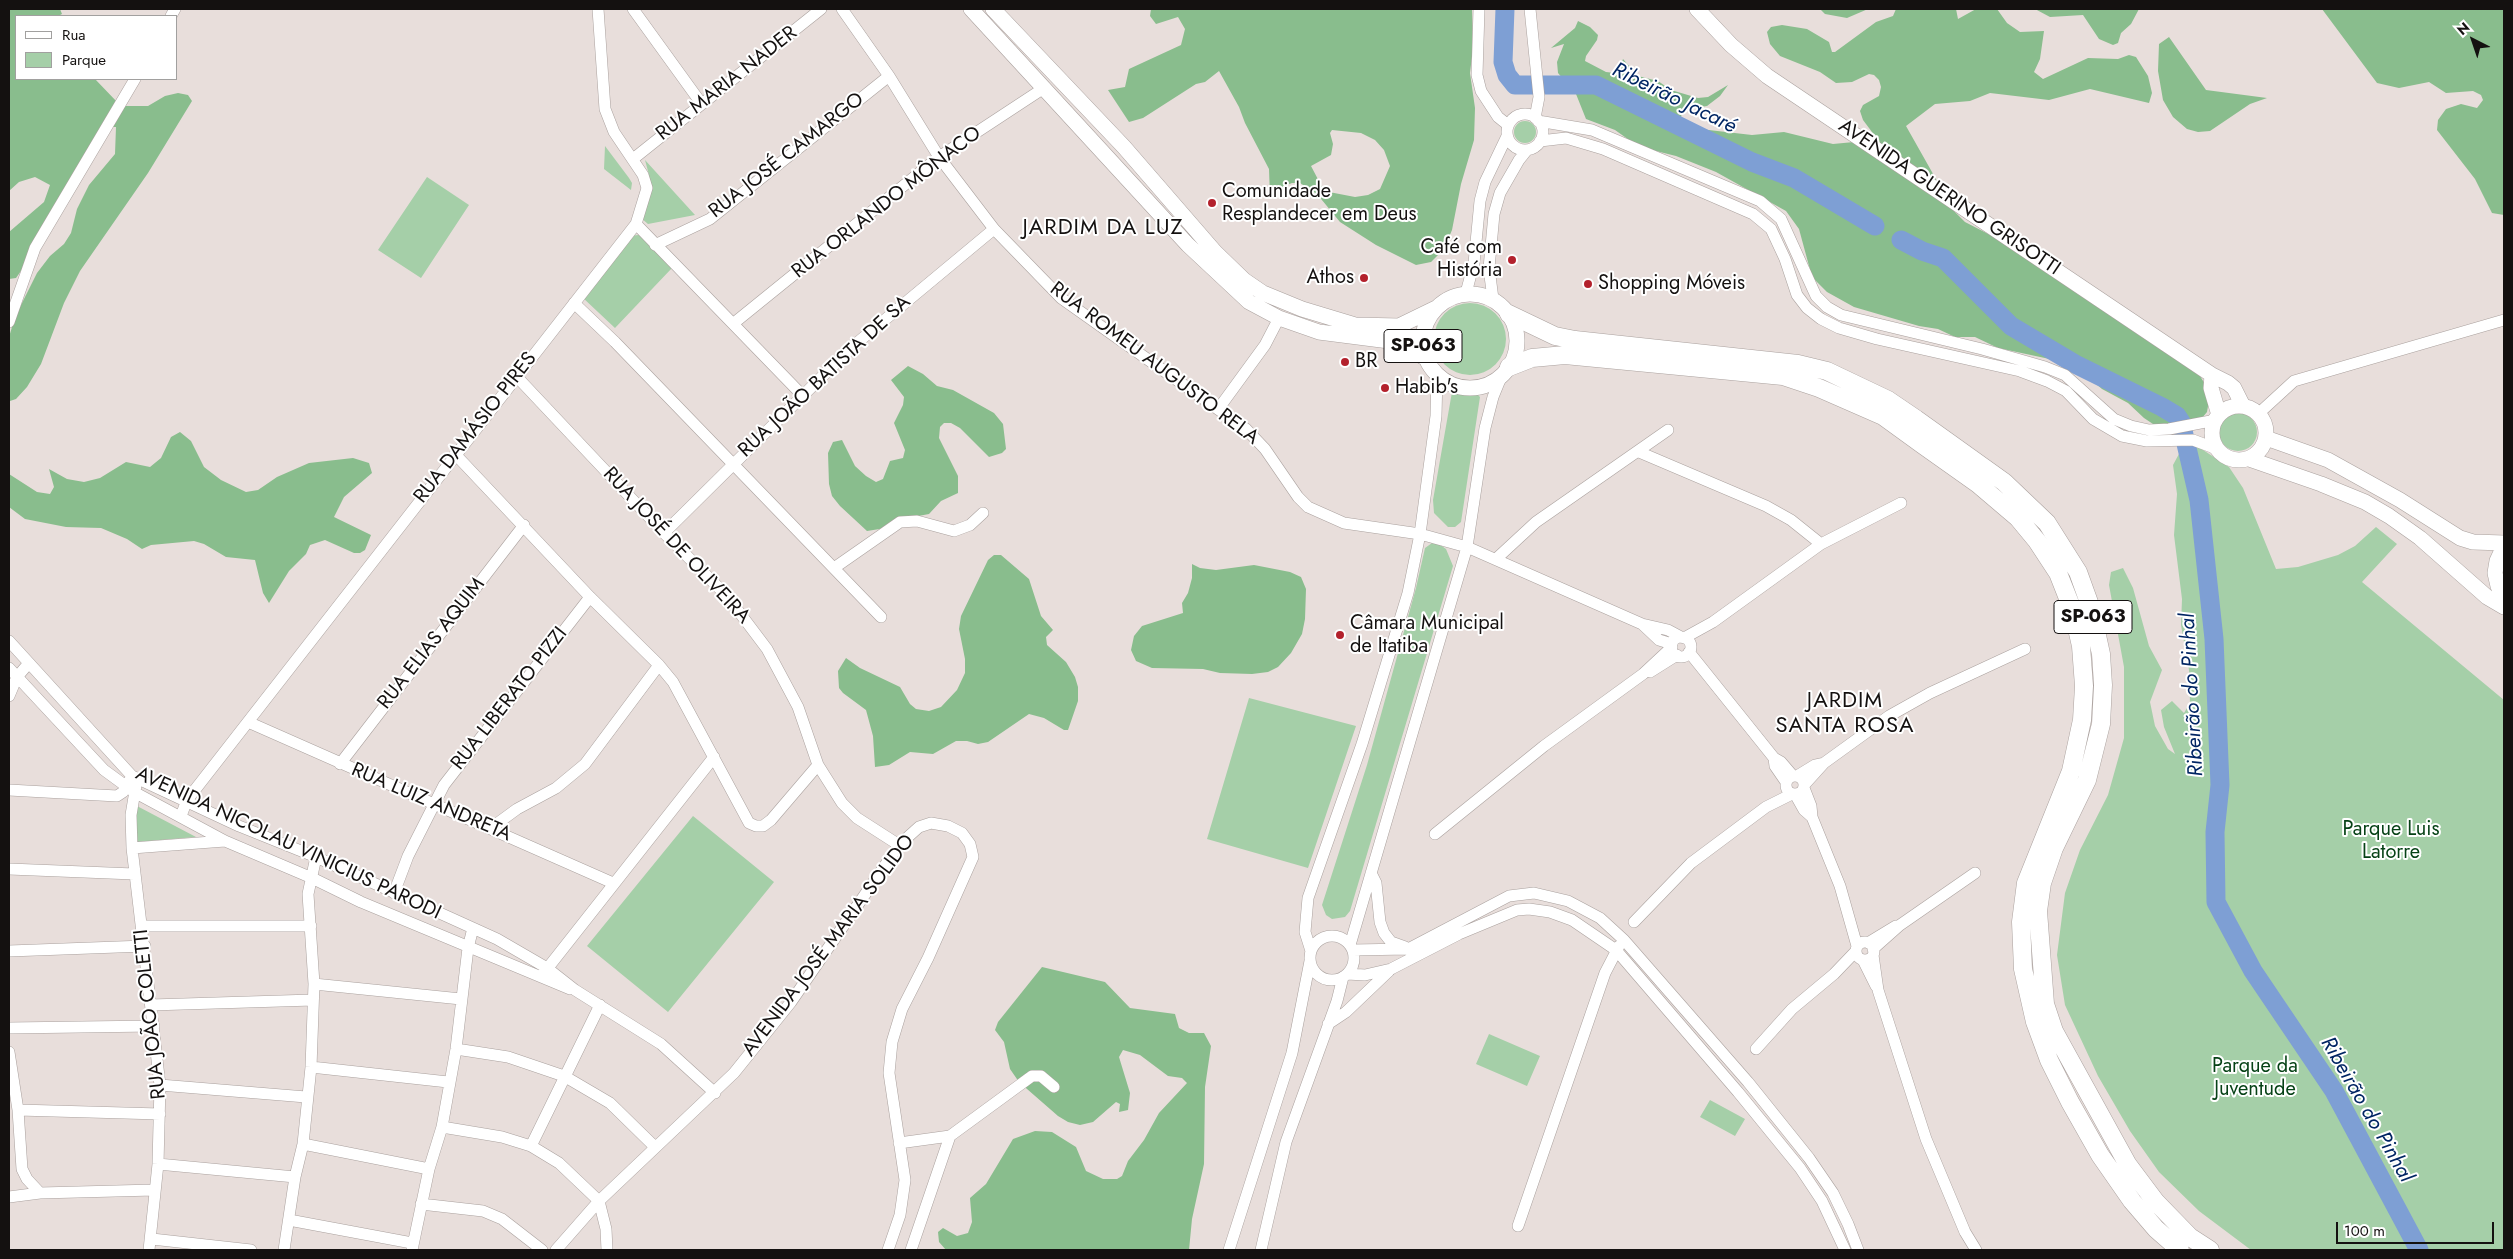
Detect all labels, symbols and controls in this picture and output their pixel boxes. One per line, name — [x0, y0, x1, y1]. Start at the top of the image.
legend — [15, 15, 178, 80]
north arrow — [2448, 15, 2498, 65]
text: N — [2452, 17, 2474, 40]
street label: RUA MARIA NADER — [652, 22, 802, 146]
text: Rua — [62, 24, 86, 46]
text: Parque — [62, 49, 106, 71]
water label: Ribeirão Jacaré — [1608, 58, 1740, 140]
street label: RUA JOSÉ CAMARGO — [705, 88, 869, 224]
street label: AVENIDA GUERINO GRISOTTI — [1834, 115, 2064, 281]
street label: RUA ORLANDO MÔNACO — [788, 122, 986, 284]
place label: Comunidade Resplandecer em Deus — [1222, 180, 1416, 227]
marker: Comunidade Resplandecer em Deus — [1206, 197, 1218, 209]
district label: JARDIM DA LUZ — [1021, 216, 1185, 242]
place label: Café com História — [1421, 236, 1502, 283]
marker: Café com História — [1506, 254, 1518, 266]
place label: Athos — [1307, 266, 1354, 290]
marker: Athos — [1358, 272, 1370, 284]
place label: Shopping Móveis — [1598, 272, 1745, 296]
street label: RUA ROMEU AUGUSTO RELA — [1045, 278, 1263, 450]
marker: Shopping Móveis — [1582, 278, 1594, 290]
street label: RUA JOÃO BATISTA DE SA — [734, 291, 916, 463]
road number: SP-063 — [1384, 330, 1462, 362]
street label: RUA DAMÁSIO PIRES — [410, 348, 542, 508]
place label: BR — [1355, 350, 1377, 374]
marker: BR — [1339, 356, 1351, 368]
place label: Habib's — [1395, 376, 1458, 400]
marker: Habib's — [1379, 382, 1391, 394]
street label: RUA JOSÉ DE OLIVEIRA — [597, 463, 755, 629]
street label: RUA ELIAS AQUIM — [373, 574, 491, 714]
road number: SP-063 — [2054, 600, 2132, 634]
place label: Câmara Municipal de Itatiba — [1350, 612, 1504, 659]
water label: Ribeirão do Pinhal — [2176, 613, 2210, 777]
street label: RUA LIBERATO PIZZI — [447, 623, 573, 775]
marker: Câmara Municipal de Itatiba — [1334, 629, 1346, 641]
district label: JARDIM SANTA ROSA — [1774, 689, 1916, 740]
street label: RUA LUIZ ANDRETA — [347, 758, 515, 848]
street label: AVENIDA NICOLAU VINICIUS PARODI — [132, 763, 444, 925]
park label: Parque Luis Latorre — [2342, 818, 2440, 865]
street label: AVENIDA JOSÉ MARIA SOLIDO — [738, 830, 920, 1062]
street label: RUA JOÃO COLETTI — [130, 928, 172, 1100]
water label: Ribeirão do Pinhal — [2314, 1033, 2418, 1187]
park label: Parque da Juventude — [2212, 1055, 2298, 1102]
scale bar — [2338, 1212, 2496, 1244]
text: 100 m — [2344, 1220, 2385, 1242]

